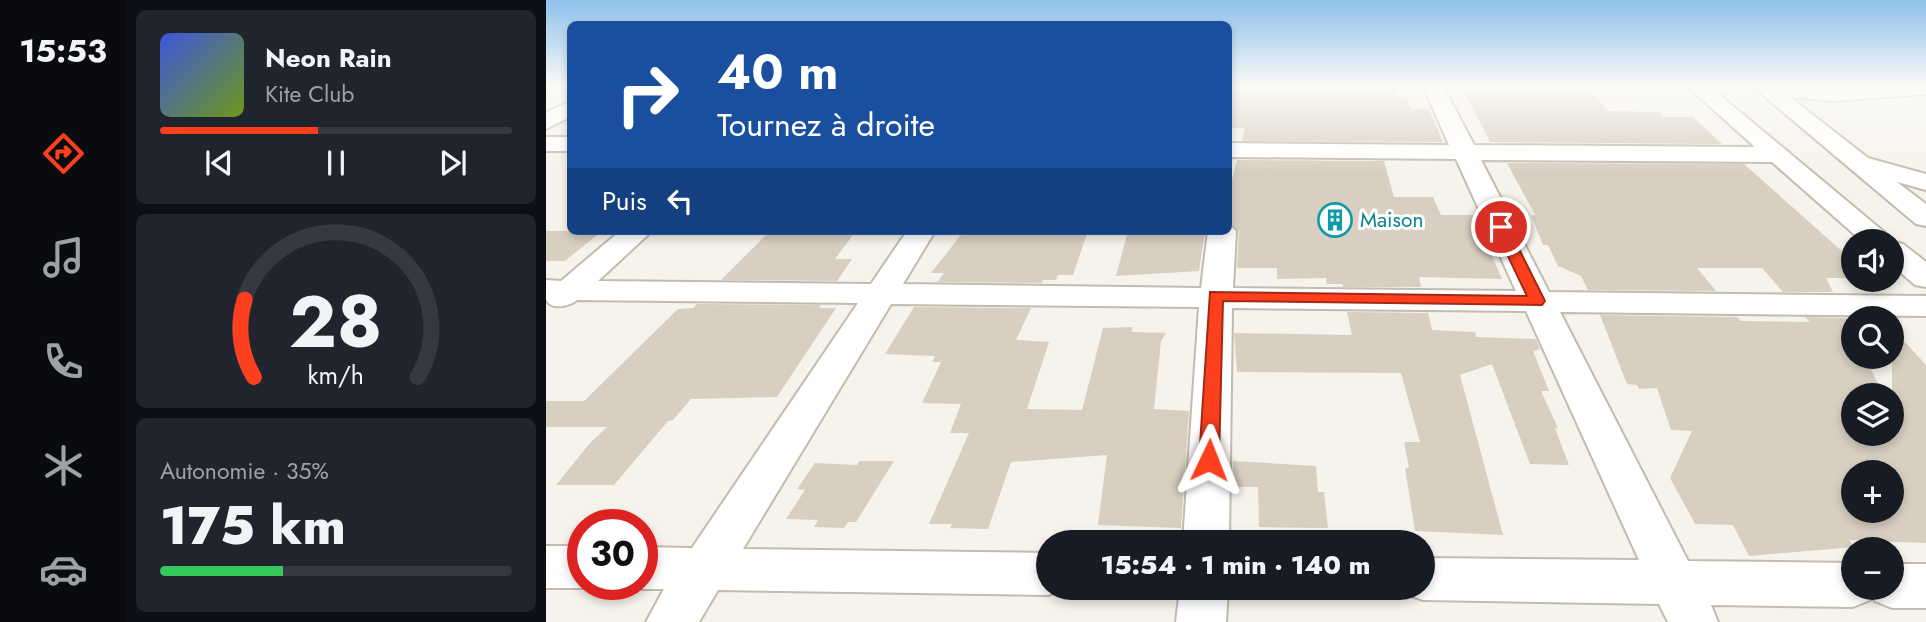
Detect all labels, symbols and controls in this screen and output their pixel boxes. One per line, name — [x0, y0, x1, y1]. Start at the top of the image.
text: 15:53 — [19, 28, 107, 74]
text: 40 m — [717, 37, 839, 107]
text: Neon Rain — [265, 39, 392, 77]
icon: right — [602, 49, 693, 140]
text: Kite Club — [265, 77, 354, 111]
text: Tournez à droite — [717, 102, 935, 148]
icon: directions — [39, 129, 88, 178]
icon: previous — [200, 144, 238, 182]
icon: pause — [317, 144, 355, 182]
icon: next — [434, 144, 472, 182]
text: Puis — [602, 182, 647, 220]
icon: left — [661, 182, 699, 220]
pin — [1471, 197, 1531, 257]
building icon: Maison — [1316, 201, 1354, 239]
place label: Maison — [1360, 205, 1424, 235]
icon: arrive — [1482, 208, 1520, 246]
map controls — [1841, 229, 1904, 600]
button: sound — [1841, 229, 1904, 292]
icon: music — [39, 233, 88, 282]
text: 28 — [289, 269, 383, 374]
button: search — [1841, 306, 1904, 369]
icon: phone — [39, 337, 88, 386]
text: km/h — [308, 357, 364, 393]
button: layers — [1841, 383, 1904, 446]
position arrow — [1172, 423, 1246, 497]
icon: climate — [39, 441, 88, 490]
text: Autonomie · 35% — [160, 454, 329, 488]
button: + — [1841, 460, 1904, 523]
text: 175 km — [160, 488, 346, 564]
speed limit sign: 30 — [567, 509, 658, 600]
button: − — [1841, 537, 1904, 600]
icon: car — [39, 545, 88, 594]
text: 15:54 · 1 min · 140 m — [1100, 546, 1371, 584]

